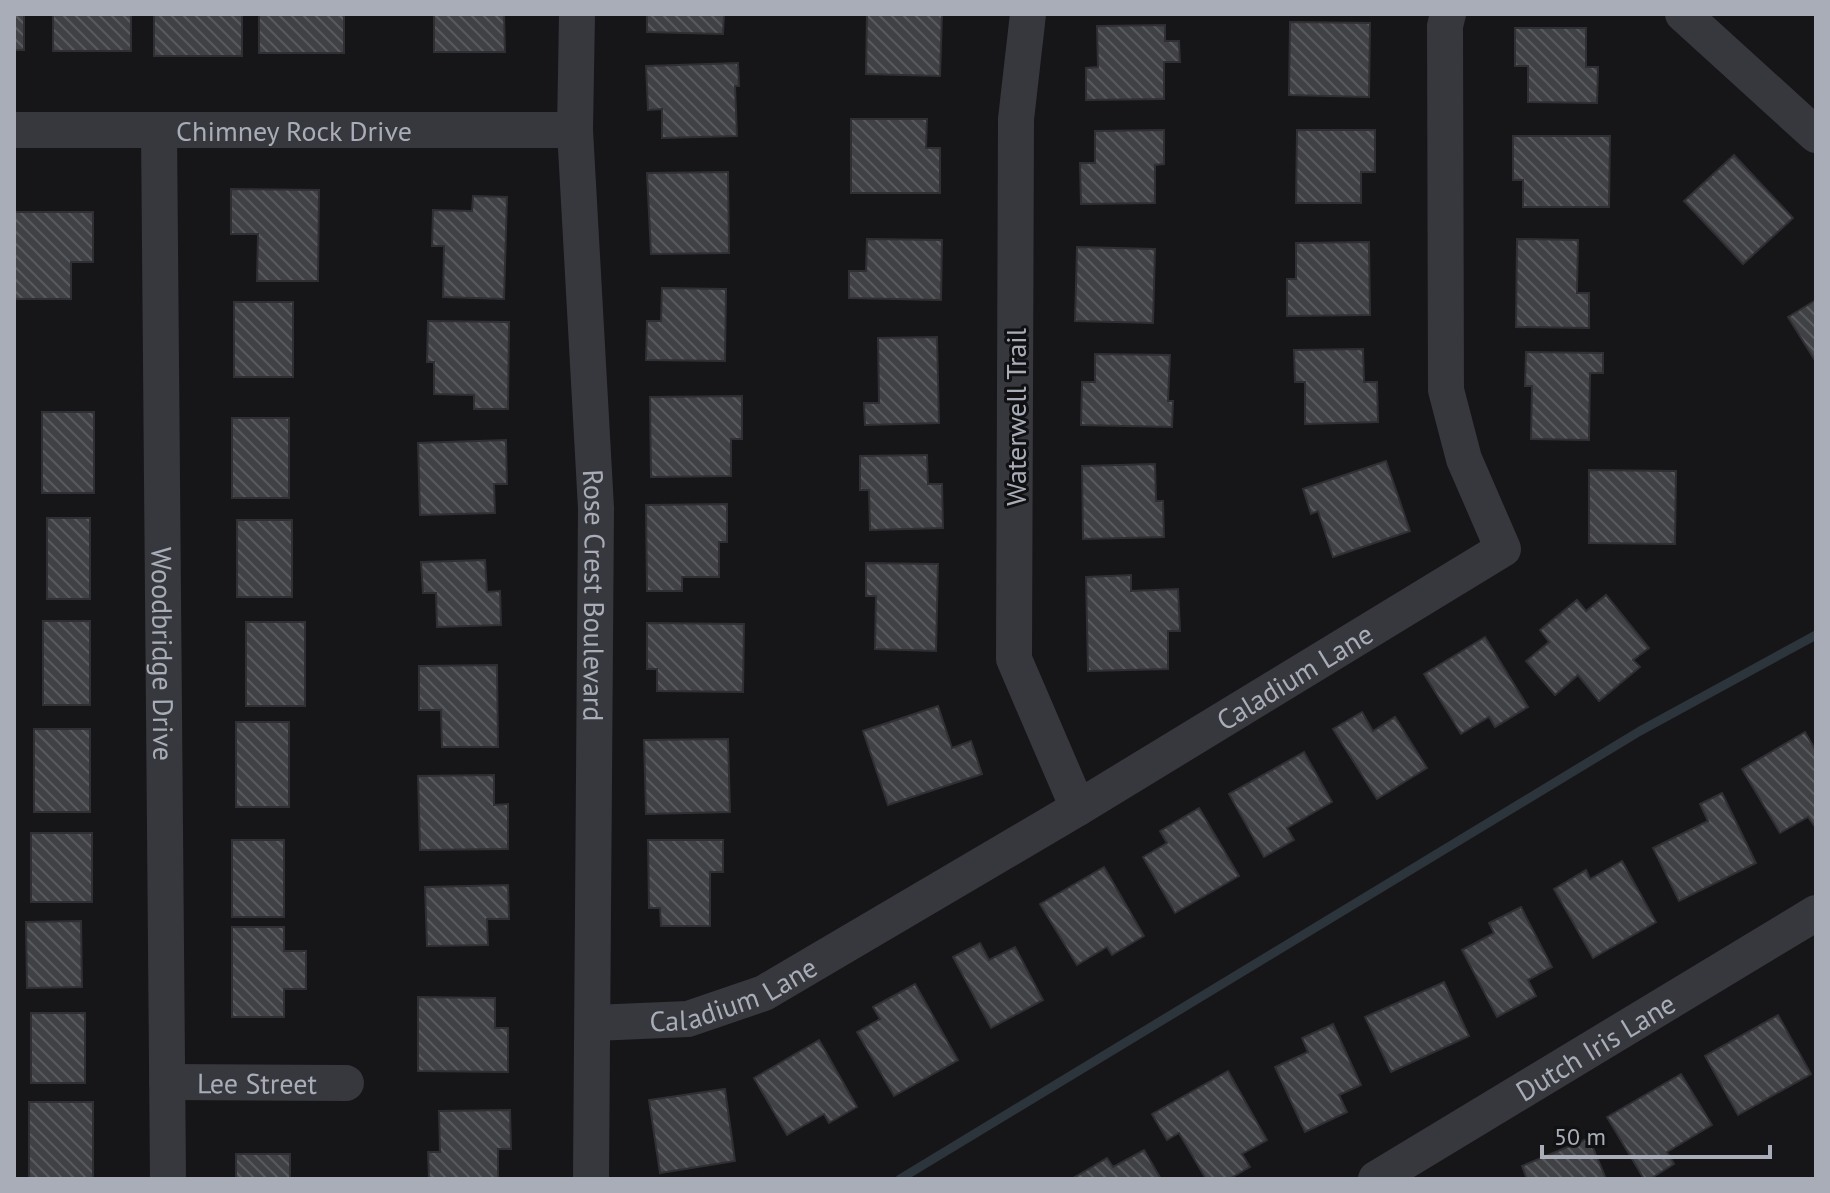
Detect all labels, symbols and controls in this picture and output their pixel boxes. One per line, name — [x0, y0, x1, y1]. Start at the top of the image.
street label: Chimney Rock Drive — [176, 112, 412, 149]
street label: Waterwell Trail — [997, 328, 1034, 506]
street label: Rose Crest Boulevard — [575, 468, 615, 722]
street label: Woodbridge Drive — [144, 547, 183, 761]
street label: Caladium Lane — [1209, 614, 1379, 738]
street label: Caladium Lane — [649, 948, 823, 1039]
street label: Dutch Iris Lane — [1509, 984, 1682, 1109]
street label: Lee Street — [197, 1064, 318, 1101]
scale bar — [1542, 1109, 1770, 1159]
text: 50 m — [1554, 1121, 1606, 1152]

